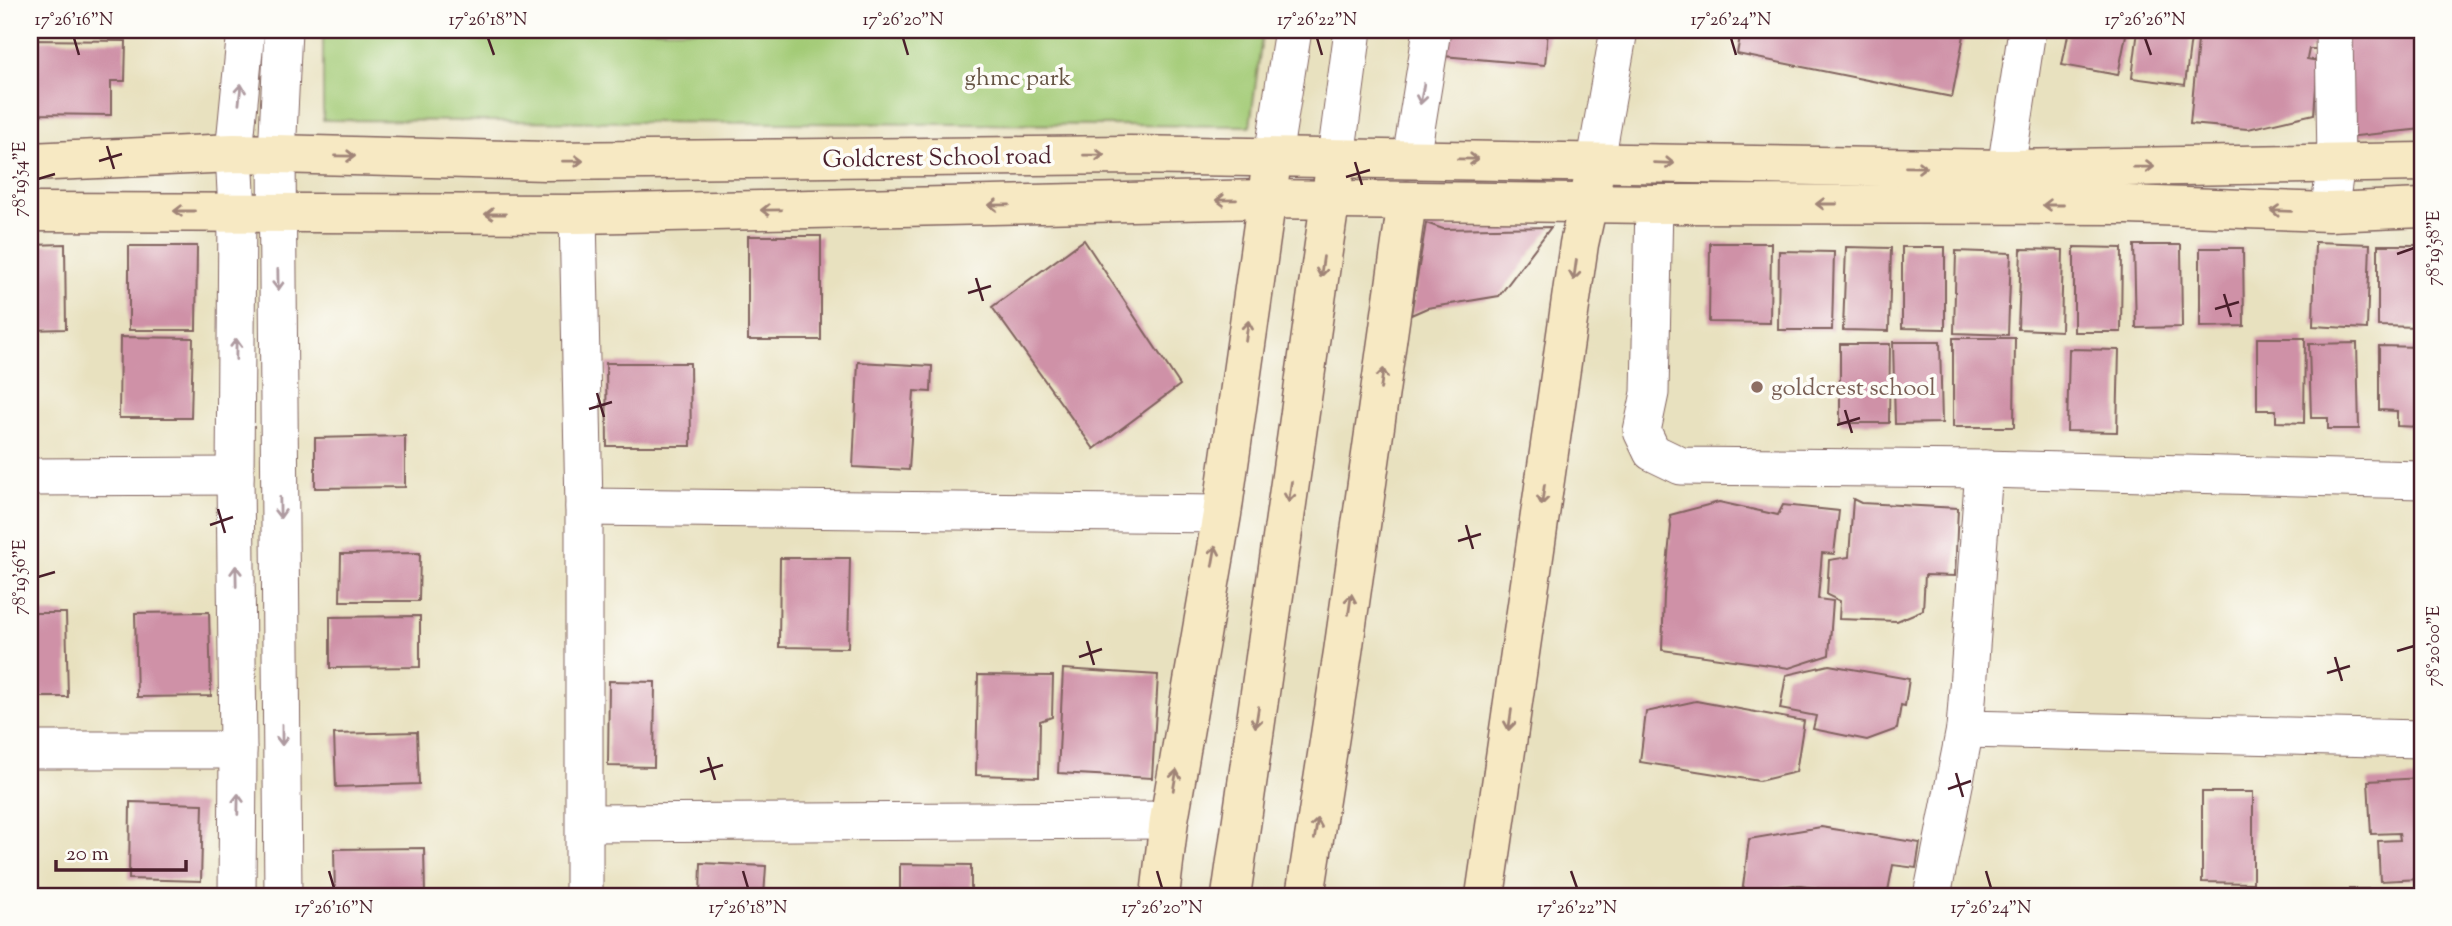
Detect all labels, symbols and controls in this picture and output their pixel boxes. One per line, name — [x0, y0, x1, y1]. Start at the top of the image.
text: 17°26'16"N — [35, 8, 113, 34]
text: 17°26'18"N — [449, 8, 527, 34]
text: 17°26'20"N — [862, 8, 944, 34]
text: 17°26'22"N — [1277, 8, 1357, 34]
text: 17°26'24"N — [1691, 8, 1771, 34]
text: 17°26'26"N — [2104, 8, 2186, 34]
park label: ghmc park — [964, 62, 1072, 96]
one-way arrow — [1415, 82, 1428, 105]
one-way arrow — [234, 83, 247, 106]
street label: Goldcrest School road — [822, 140, 1052, 178]
text: 78°19'54"E — [8, 141, 34, 217]
one-way arrow — [1082, 149, 1105, 162]
one-way arrow — [333, 150, 356, 163]
one-way arrow — [1457, 152, 1480, 166]
one-way arrow — [561, 154, 584, 168]
one-way arrow — [1653, 157, 1676, 170]
one-way arrow — [1905, 160, 1928, 174]
one-way arrow — [2132, 160, 2155, 174]
one-way arrow — [1215, 193, 1238, 207]
one-way arrow — [1814, 197, 1837, 211]
one-way arrow — [988, 198, 1011, 211]
one-way arrow — [2042, 198, 2065, 212]
one-way arrow — [760, 203, 783, 217]
one-way arrow — [173, 204, 196, 218]
one-way arrow — [2269, 204, 2292, 217]
one-way arrow — [484, 207, 507, 220]
text: 78°19'58"E — [2422, 210, 2448, 286]
one-way arrow — [1315, 255, 1328, 278]
one-way arrow — [1569, 258, 1582, 281]
one-way arrow — [271, 268, 285, 291]
one-way arrow — [1241, 320, 1254, 343]
one-way arrow — [229, 337, 243, 360]
one-way arrow — [1375, 368, 1388, 391]
place label: goldcrest school — [1771, 372, 1936, 406]
marker: goldcrest school — [1749, 379, 1765, 395]
one-way arrow — [1283, 480, 1296, 503]
one-way arrow — [1536, 483, 1549, 506]
one-way arrow — [273, 496, 287, 519]
text: 78°19'56"E — [8, 539, 34, 615]
one-way arrow — [1208, 545, 1221, 568]
one-way arrow — [229, 565, 243, 588]
one-way arrow — [1344, 593, 1357, 616]
text: 78°20'00"E — [2422, 605, 2448, 686]
one-way arrow — [1250, 705, 1263, 728]
one-way arrow — [1503, 709, 1516, 731]
one-way arrow — [275, 723, 289, 746]
one-way arrow — [1169, 769, 1182, 792]
one-way arrow — [231, 792, 245, 815]
one-way arrow — [1309, 818, 1322, 841]
scale bar — [56, 828, 186, 872]
text: 20 m — [66, 840, 109, 870]
text: 17°26'16"N — [295, 896, 373, 922]
text: 17°26'18"N — [709, 896, 787, 922]
text: 17°26'20"N — [1121, 896, 1203, 922]
text: 17°26'22"N — [1537, 896, 1617, 922]
text: 17°26'24"N — [1951, 896, 2031, 922]

